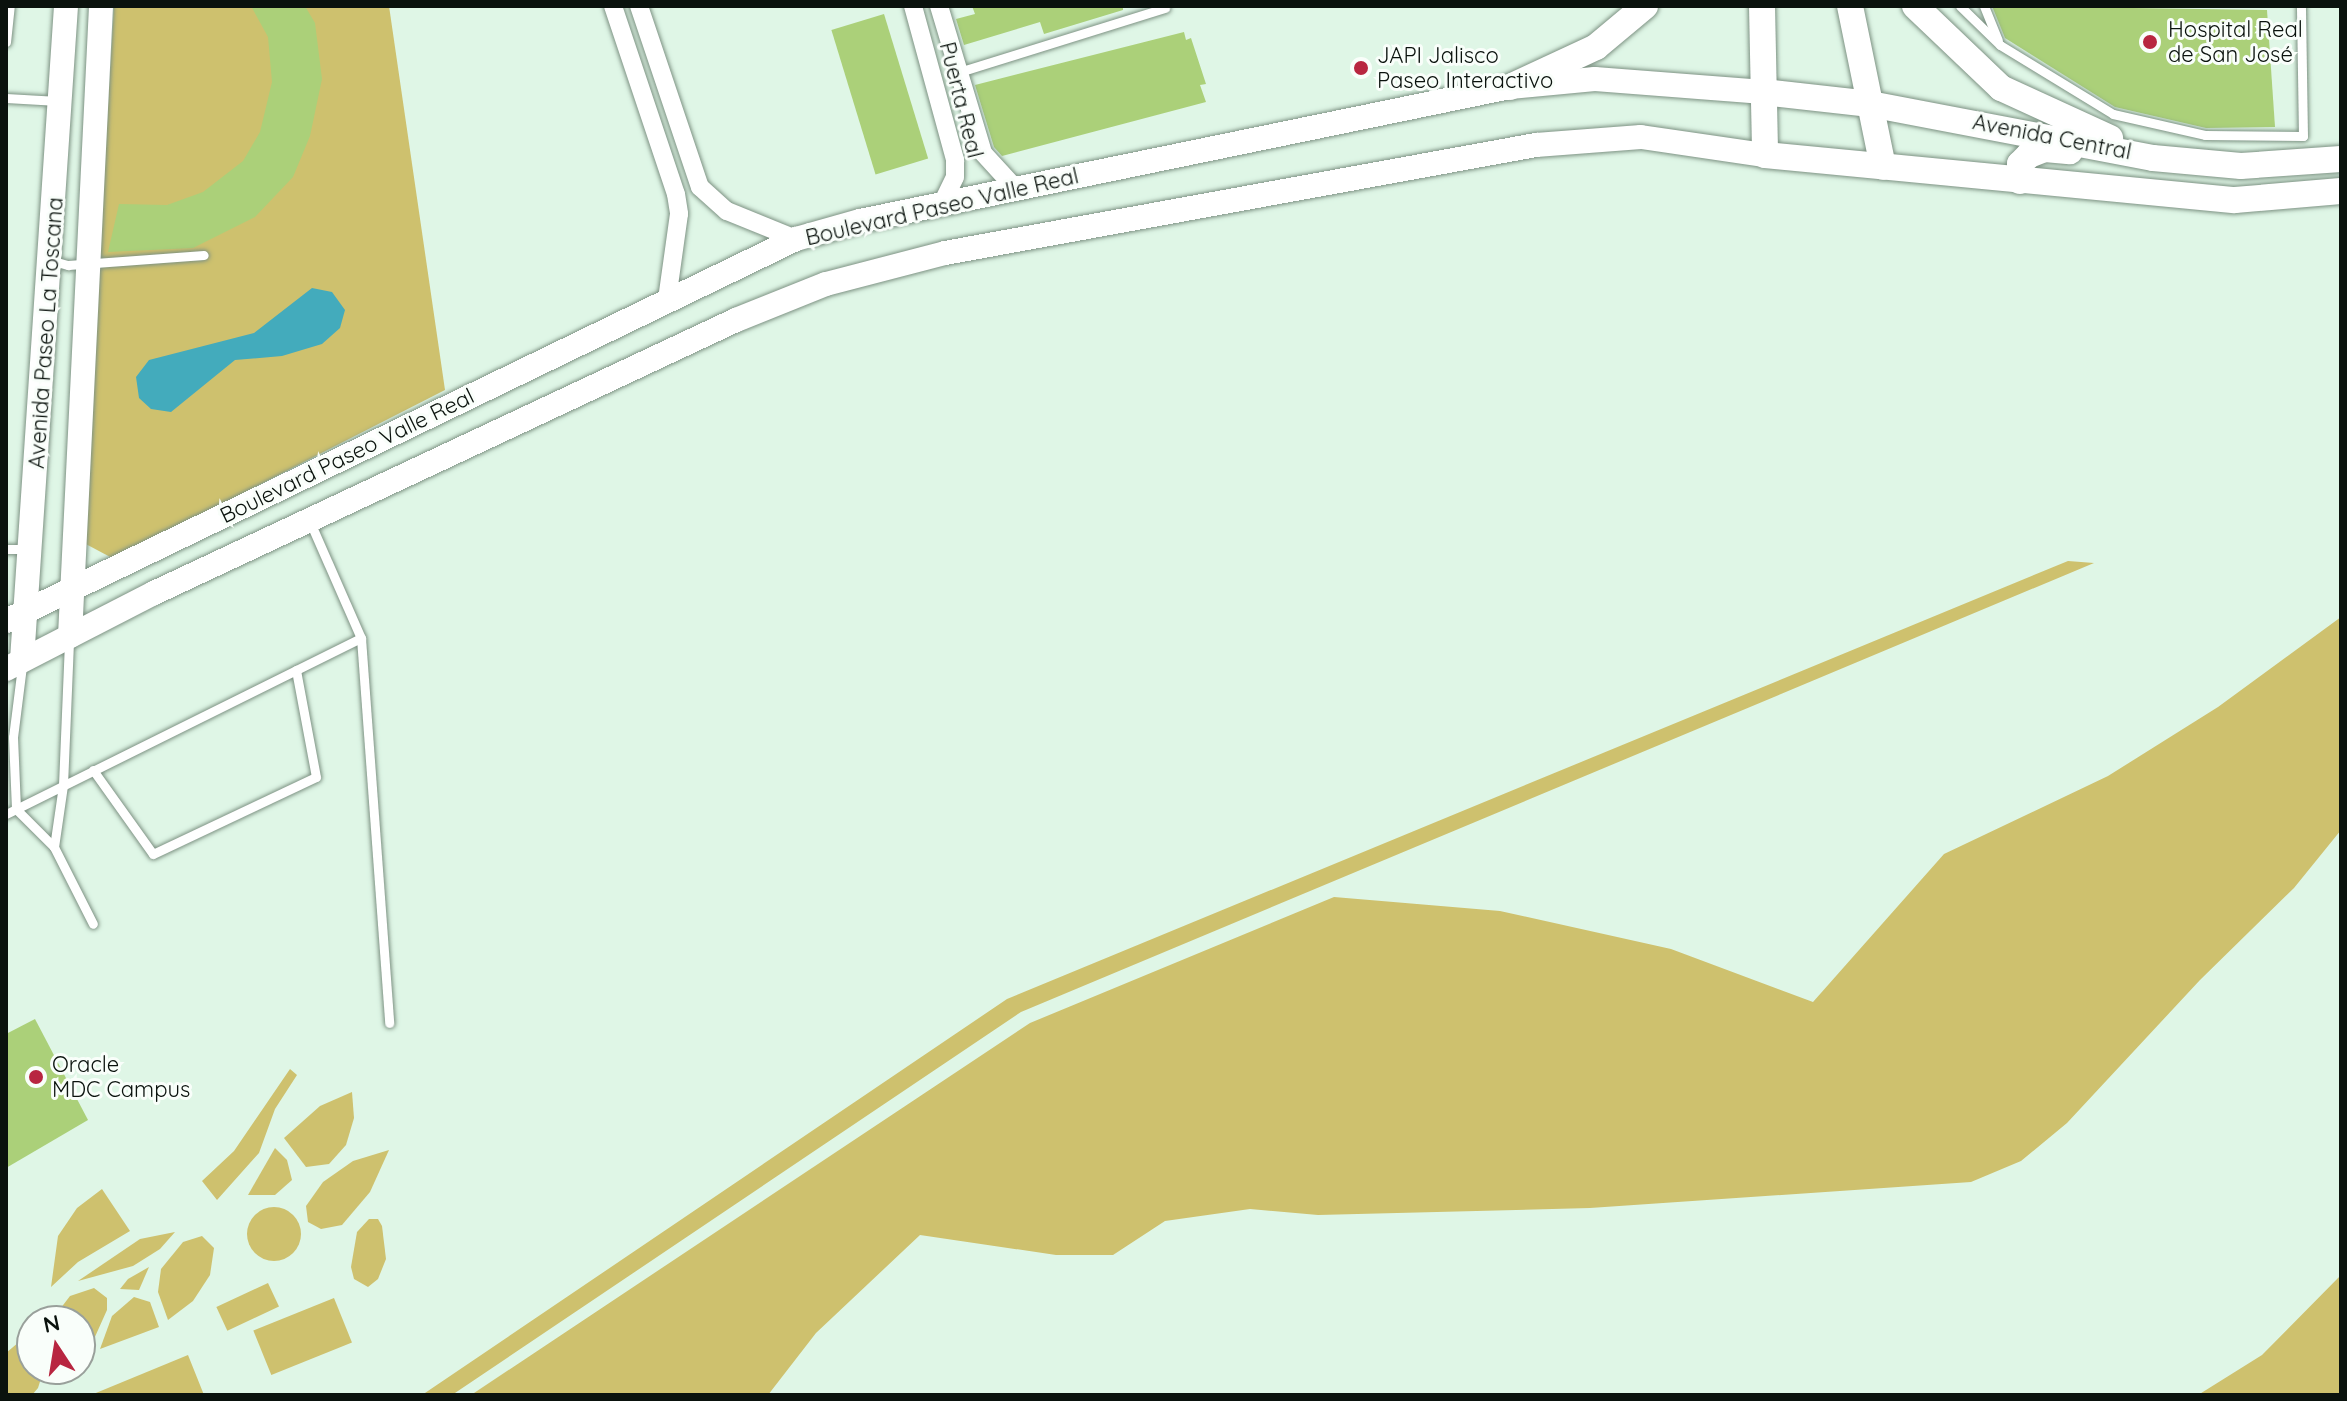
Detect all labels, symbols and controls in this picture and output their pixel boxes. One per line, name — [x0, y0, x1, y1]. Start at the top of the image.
place label: Hospital Real de San José — [2168, 16, 2303, 68]
marker: Hospital Real de San José — [2139, 31, 2161, 53]
street label: Puerta Real — [934, 39, 988, 161]
place label: JAPI Jalisco Paseo Interactivo — [1377, 42, 1553, 94]
marker: JAPI Jalisco Paseo Interactivo — [1352, 59, 1370, 77]
street label: Avenida Central — [1970, 109, 2134, 165]
street label: Boulevard Paseo Valle Real — [803, 163, 1081, 251]
street label: Avenida Paseo La Toscana — [23, 196, 69, 470]
street label: Boulevard Paseo Valle Real — [216, 383, 478, 529]
place label: Oracle MDC Campus — [52, 1051, 190, 1102]
marker: Oracle MDC Campus — [27, 1068, 45, 1086]
north arrow — [16, 1305, 96, 1385]
text: N — [41, 1308, 62, 1339]

